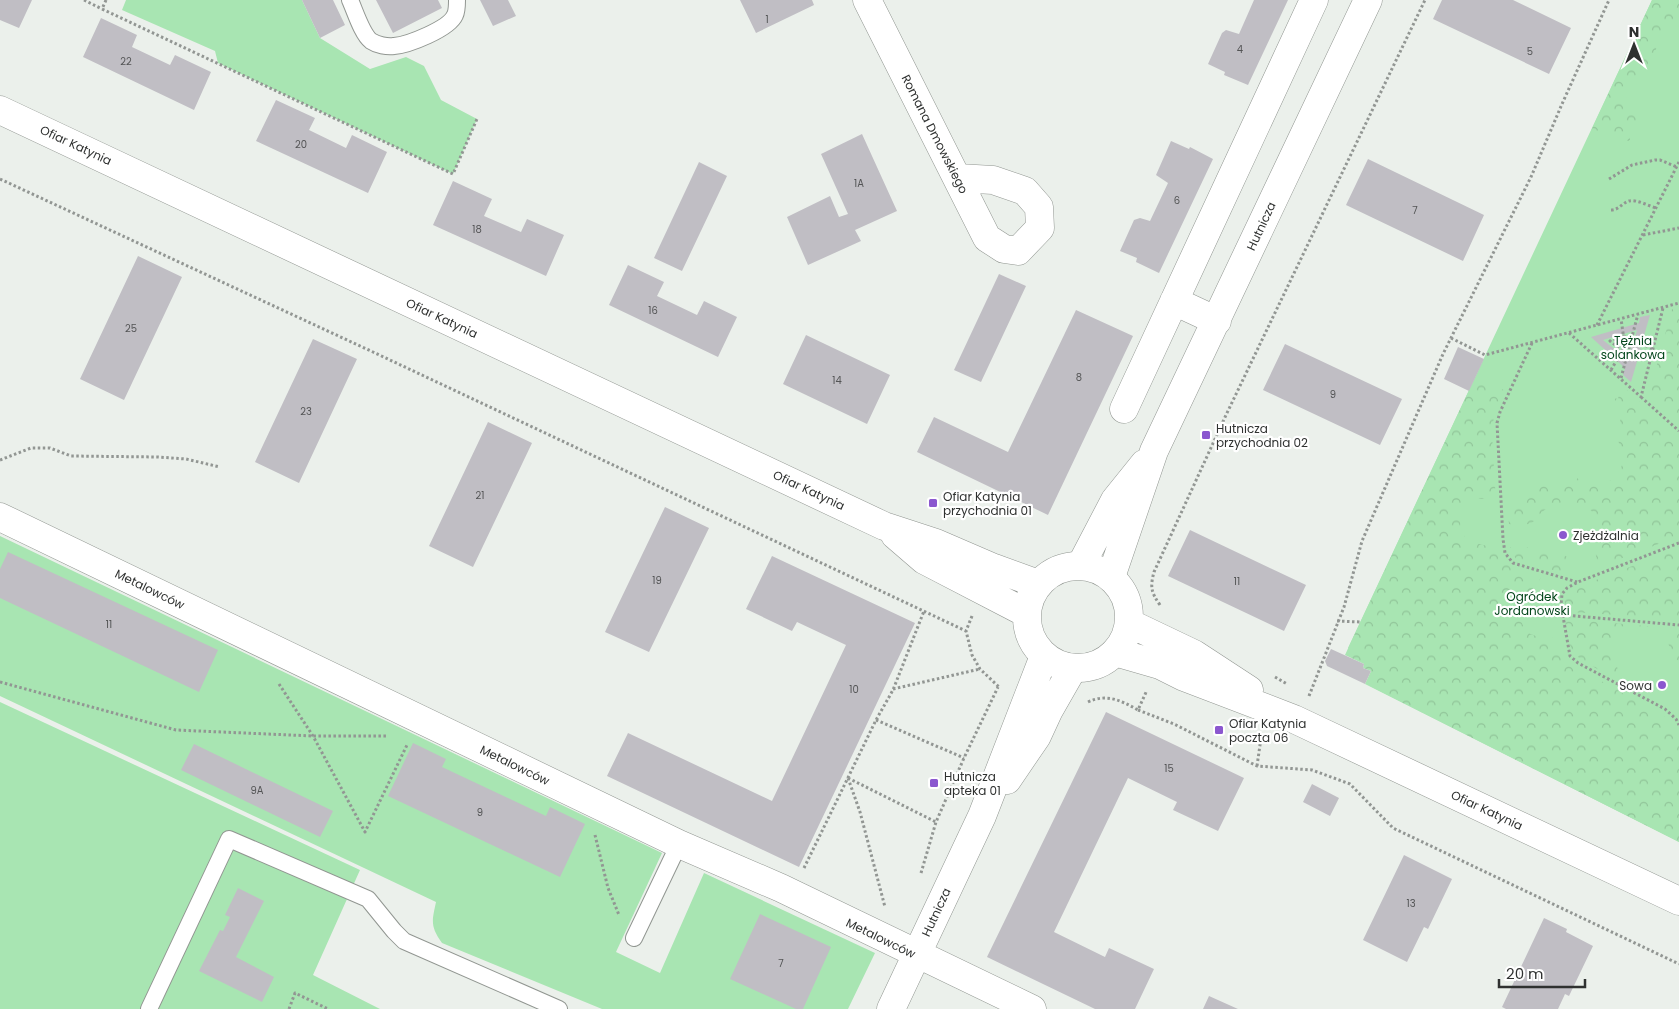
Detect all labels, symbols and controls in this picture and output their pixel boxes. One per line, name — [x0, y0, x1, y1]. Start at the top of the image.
house number: 1 — [765, 12, 769, 27]
north arrow — [1609, 20, 1659, 70]
text: N — [1629, 22, 1639, 42]
house number: 4 — [1237, 42, 1243, 57]
house number: 5 — [1527, 44, 1533, 59]
house number: 22 — [120, 54, 132, 69]
street label: Romana Dmowskiego — [898, 72, 973, 197]
street label: Ofiar Katynia — [37, 121, 115, 169]
house number: 20 — [295, 137, 307, 152]
house number: 1A — [854, 176, 864, 191]
house number: 6 — [1174, 193, 1180, 208]
street label: Hutnicza — [1242, 199, 1280, 253]
house number: 7 — [1412, 203, 1418, 218]
house number: 18 — [472, 222, 482, 237]
street label: Ofiar Katynia — [403, 294, 481, 342]
house number: 16 — [648, 303, 658, 318]
house number: 25 — [125, 321, 137, 336]
park label: Tężnia solankowa — [1601, 332, 1665, 363]
house number: 8 — [1076, 370, 1082, 385]
house number: 14 — [832, 373, 842, 388]
house number: 9 — [1330, 387, 1336, 402]
house number: 23 — [300, 404, 312, 419]
place label: Hutnicza przychodnia 02 — [1216, 420, 1308, 451]
marker: Hutnicza przychodnia 02 — [1200, 429, 1212, 441]
street label: Ofiar Katynia — [770, 466, 848, 514]
house number: 21 — [476, 488, 484, 503]
place label: Ofiar Katynia przychodnia 01 — [943, 488, 1032, 519]
marker: Ofiar Katynia przychodnia 01 — [927, 497, 939, 509]
place label: Zjeżdżalnia — [1573, 527, 1639, 544]
marker: Zjeżdżalnia — [1557, 529, 1569, 541]
street label: Metalowców — [112, 565, 188, 613]
house number: 19 — [652, 573, 662, 588]
house number: 11 — [1234, 574, 1240, 589]
park label: Ogródek Jordanowski — [1494, 588, 1570, 619]
house number: 11 — [106, 617, 112, 632]
place label: Sowa — [1619, 677, 1652, 694]
marker: Sowa — [1656, 679, 1668, 691]
house number: 10 — [849, 682, 859, 697]
place label: Ofiar Katynia poczta 06 — [1229, 715, 1306, 746]
marker: Ofiar Katynia poczta 06 — [1213, 724, 1225, 736]
street label: Metalowców — [477, 741, 553, 789]
house number: 15 — [1164, 761, 1174, 776]
place label: Hutnicza apteka 01 — [944, 768, 1001, 799]
marker: Hutnicza apteka 01 — [928, 777, 940, 789]
house number: 9A — [250, 783, 264, 798]
street label: Ofiar Katynia — [1448, 786, 1526, 834]
house number: 9 — [477, 805, 483, 820]
street label: Hutnicza — [917, 885, 955, 939]
house number: 13 — [1406, 896, 1416, 911]
street label: Metalowców — [843, 914, 919, 962]
house number: 7 — [778, 956, 784, 971]
scale bar — [1499, 956, 1585, 988]
text: 20 m — [1506, 963, 1544, 984]

